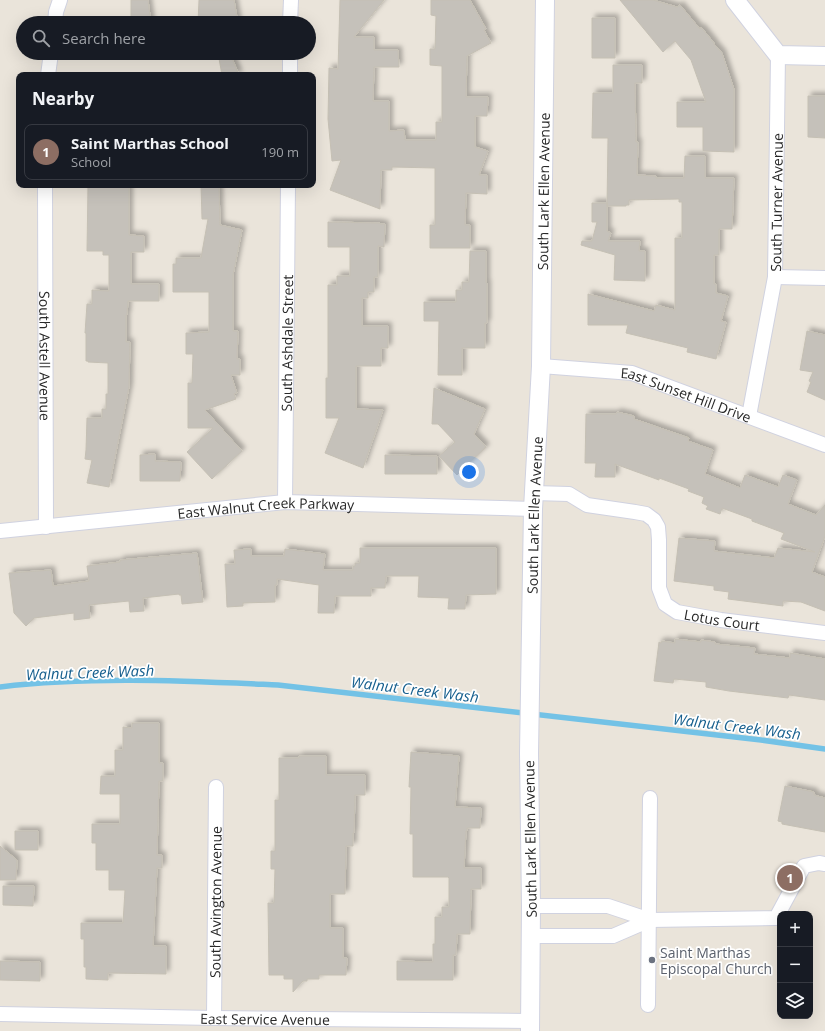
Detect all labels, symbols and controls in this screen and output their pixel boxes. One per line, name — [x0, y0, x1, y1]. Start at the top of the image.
search box — [16, 16, 316, 60]
icon: search — [30, 27, 52, 49]
text: Search here — [62, 28, 146, 48]
text: Nearby — [32, 87, 94, 110]
street label: South Lark Ellen Avenue — [533, 112, 553, 270]
text: Saint Marthas School — [71, 133, 229, 153]
street label: South Turner Avenue — [766, 133, 786, 272]
text: 1 — [42, 143, 50, 161]
text: 190 m — [261, 143, 299, 161]
text: School — [71, 153, 111, 171]
street label: South Ashdale Street — [276, 275, 297, 411]
street label: South Astell Avenue — [36, 291, 55, 421]
street label: East Sunset Hill Drive — [620, 363, 754, 426]
street label: South Lark Ellen Avenue — [522, 436, 547, 594]
your location — [459, 462, 479, 482]
street label: East Walnut Creek Parkway — [177, 492, 355, 522]
street label: Lotus Court — [683, 604, 761, 634]
water label: Walnut Creek Wash — [25, 660, 155, 684]
water label: Walnut Creek Wash — [350, 671, 480, 707]
water label: Walnut Creek Wash — [672, 708, 802, 744]
street label: South Lark Ellen Avenue — [519, 760, 541, 918]
street label: South Avington Avenue — [205, 826, 225, 978]
pin: 1 — [777, 863, 803, 893]
map controls — [777, 911, 813, 1019]
button: + — [777, 911, 813, 947]
place label: Saint Marthas Episcopal Church — [660, 943, 772, 978]
button: − — [777, 947, 813, 983]
marker: Saint Marthas Episcopal Church — [647, 955, 657, 965]
button: layers — [777, 983, 813, 1019]
street label: East Service Avenue — [200, 1008, 330, 1029]

